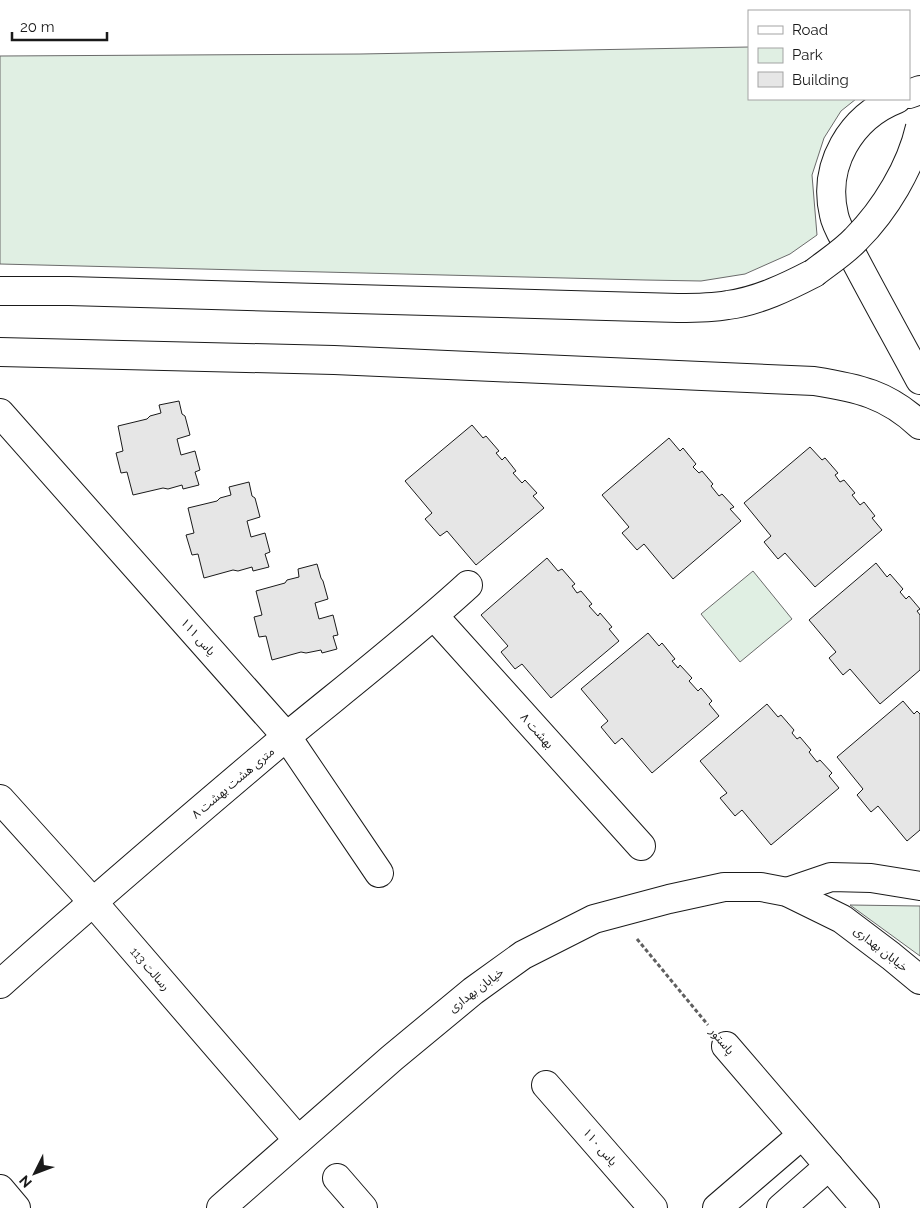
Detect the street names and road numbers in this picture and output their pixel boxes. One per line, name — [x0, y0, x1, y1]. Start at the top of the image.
street label: یاس ۱۱۱ — [178, 616, 218, 659]
street label: ۸ بهشت — [518, 710, 556, 752]
street label: ۸ متری هشت بهشت — [189, 744, 277, 822]
street label: خیابان بهداری — [851, 923, 911, 975]
street label: رسالت 113 — [127, 944, 173, 994]
street label: خیابان بهداری — [446, 965, 506, 1015]
street label: پاستور — [705, 1024, 737, 1058]
street label: یاس ۱۱۰ — [580, 1125, 620, 1169]

